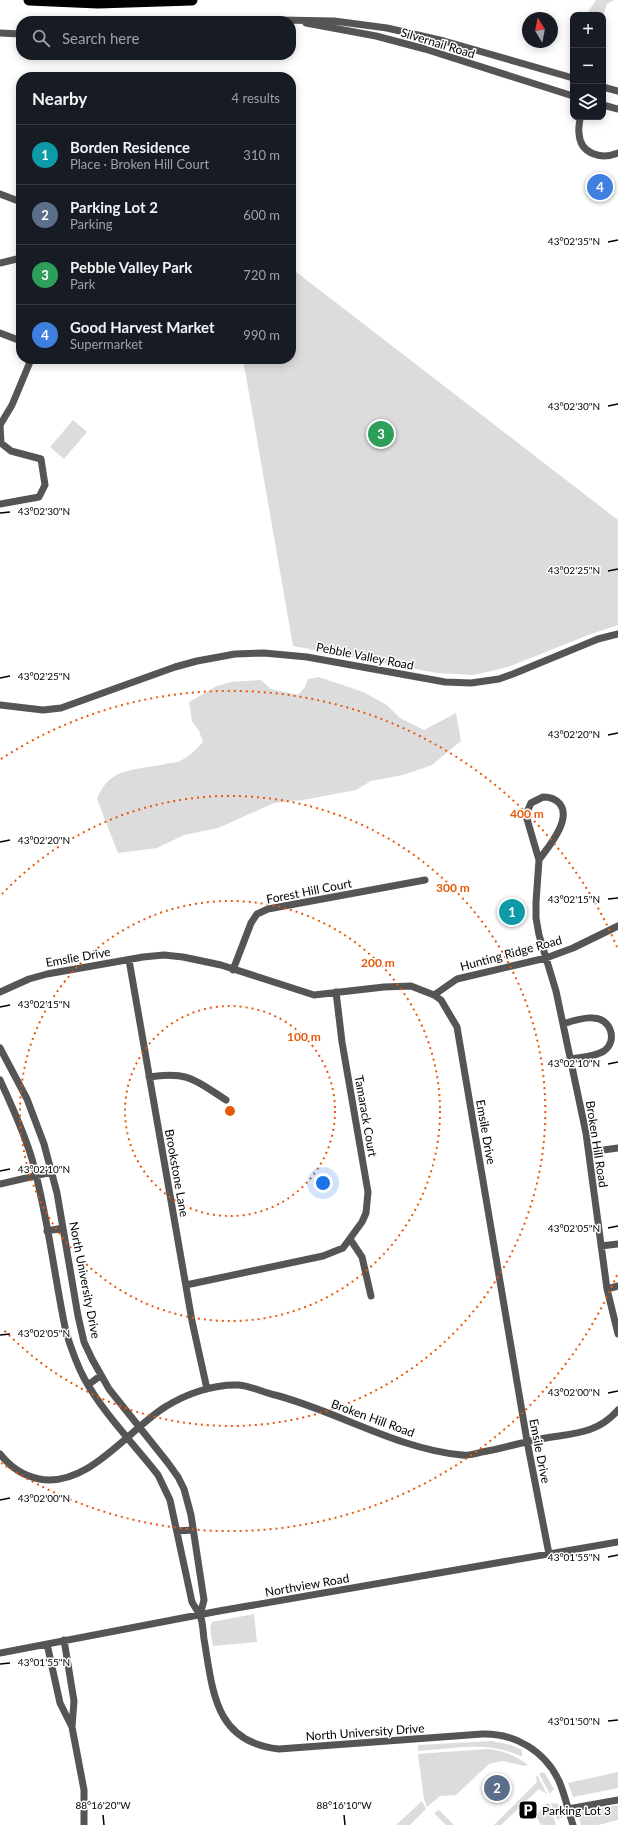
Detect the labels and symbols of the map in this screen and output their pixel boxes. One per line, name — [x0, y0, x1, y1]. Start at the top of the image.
north arrow — [522, 12, 558, 48]
street label: Silvernail Road — [399, 25, 477, 61]
pin: 4 — [587, 172, 613, 202]
text: 43°02'35"N — [548, 235, 600, 247]
text: 43°02'30"N — [548, 400, 600, 412]
pin: 3 — [368, 419, 394, 449]
text: 43°02'30"N — [18, 505, 70, 517]
text: 43°02'25"N — [548, 564, 600, 576]
street label: Pebble Valley Road — [315, 639, 415, 673]
text: 43°02'25"N — [18, 670, 70, 682]
text: 43°02'20"N — [548, 728, 600, 740]
text: 400 m — [510, 806, 544, 821]
text: 43°02'20"N — [18, 834, 70, 846]
street label: Forest Hill Court — [265, 875, 354, 907]
text: 300 m — [436, 880, 470, 895]
text: 43°02'15"N — [548, 893, 600, 905]
pin: 1 — [499, 897, 525, 927]
street label: Hunting Ridge Road — [458, 932, 564, 974]
street label: Emslie Drive — [44, 944, 112, 970]
text: 200 m — [361, 955, 395, 970]
text: 43°02'15"N — [18, 998, 70, 1010]
text: 100 m — [287, 1029, 321, 1044]
text: 43°02'10"N — [548, 1057, 600, 1069]
street label: Tamarack Court — [351, 1074, 381, 1159]
street label: Emsile Drive — [473, 1098, 499, 1166]
street label: Broken Hill Road — [583, 1100, 611, 1188]
centre of rings — [223, 1104, 237, 1118]
street label: Brookstone Lane — [162, 1128, 192, 1218]
text: 43°02'10"N — [18, 1163, 70, 1175]
your location — [313, 1173, 333, 1193]
street label: North University Drive — [66, 1220, 104, 1340]
text: 43°02'05"N — [548, 1222, 600, 1234]
text: 43°02'05"N — [18, 1327, 70, 1339]
text: 43°02'00"N — [548, 1386, 600, 1398]
street label: Broken Hill Road — [329, 1396, 417, 1440]
street label: Emsile Drive — [526, 1417, 554, 1485]
text: 43°02'00"N — [18, 1492, 70, 1504]
text: 43°01'55"N — [548, 1551, 600, 1563]
street label: Northview Road — [264, 1570, 350, 1600]
text: 43°01'55"N — [18, 1656, 70, 1668]
text: 43°01'50"N — [548, 1715, 600, 1727]
street label: North University Drive — [305, 1720, 425, 1744]
pin: 2 — [484, 1773, 510, 1803]
text: 88°16'20"W — [75, 1799, 131, 1811]
text: 88°16'10"W — [316, 1799, 372, 1811]
parking icon: Parking Lot 3 — [517, 1799, 539, 1821]
place label: Parking Lot 3 — [542, 1803, 611, 1818]

